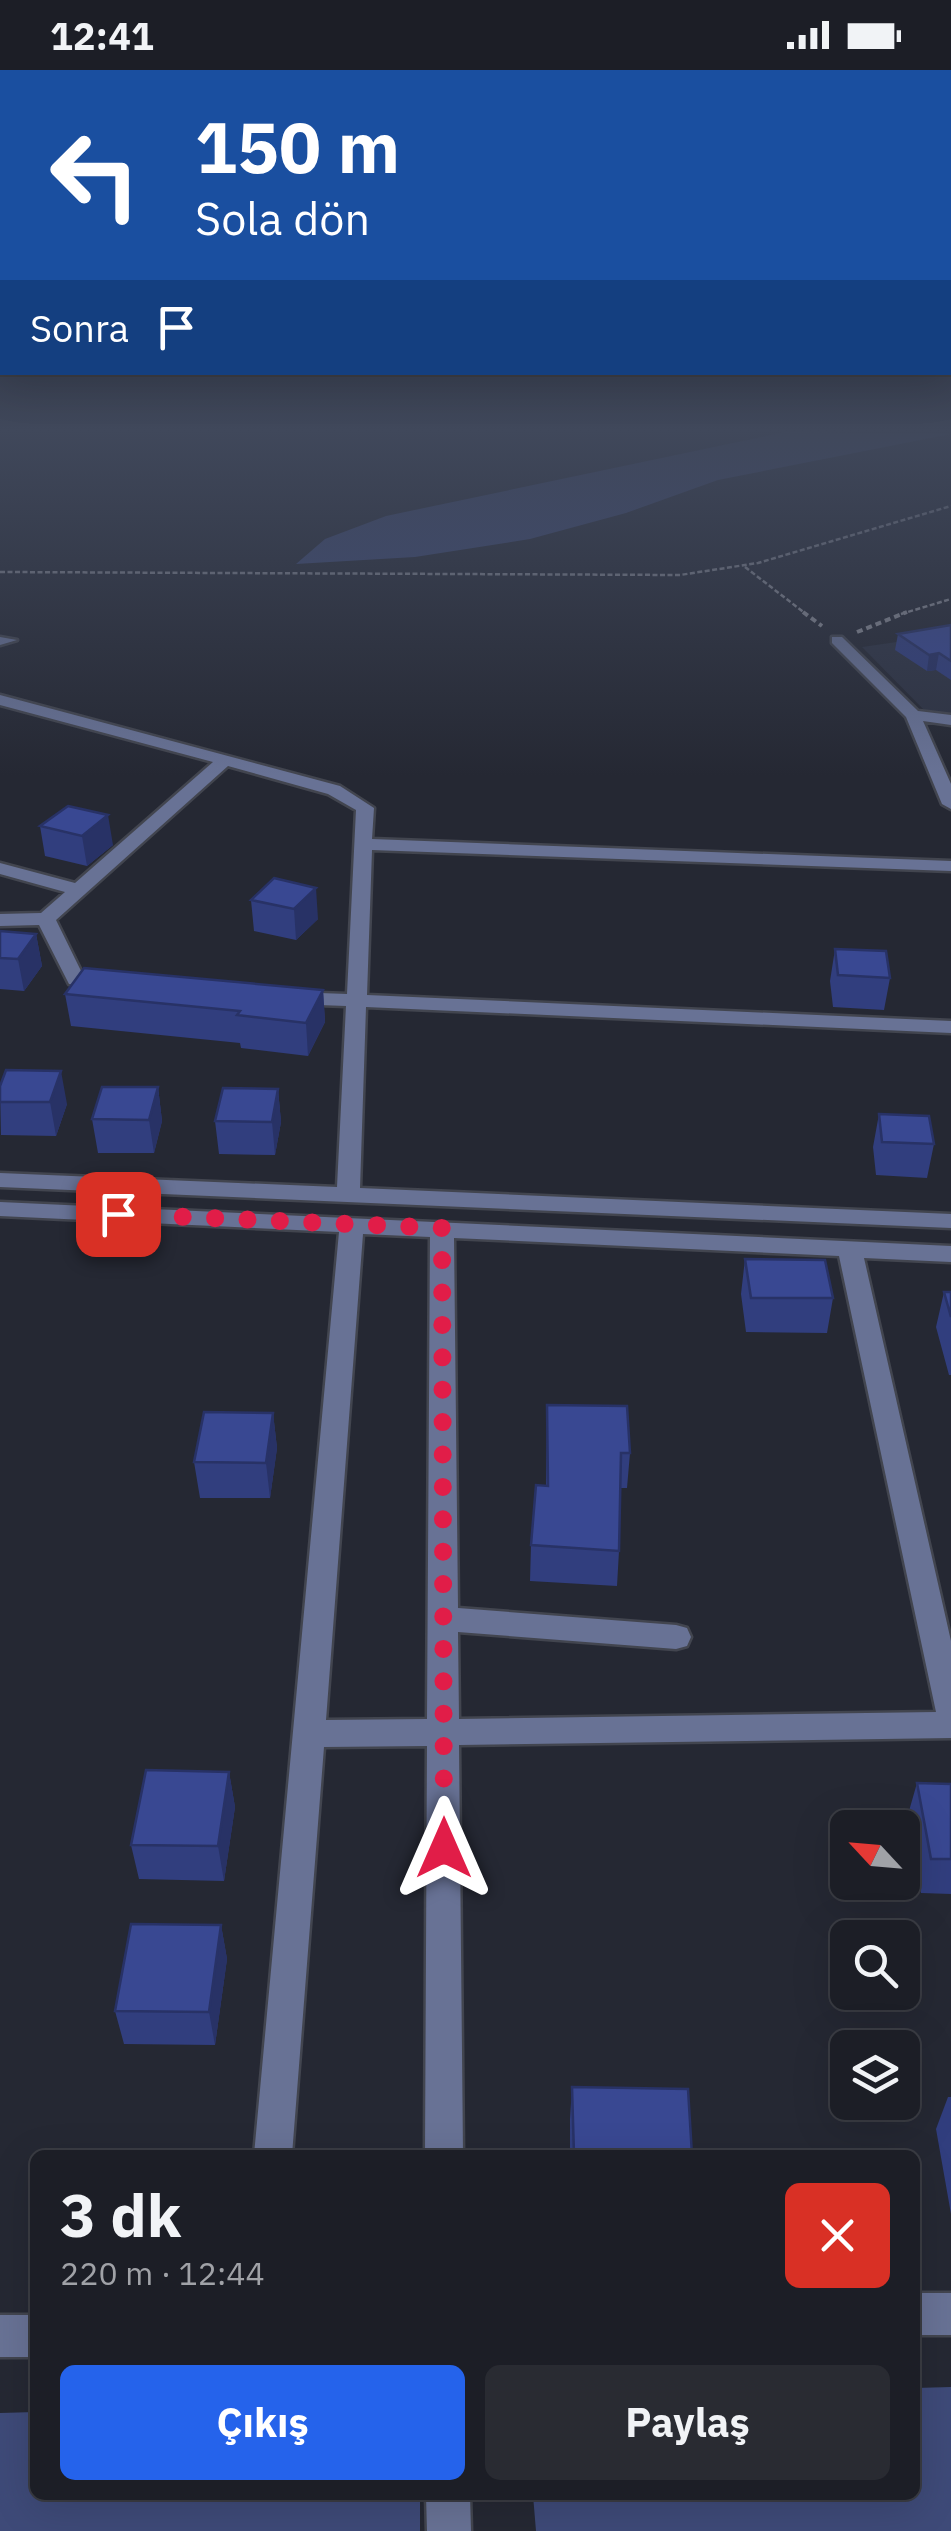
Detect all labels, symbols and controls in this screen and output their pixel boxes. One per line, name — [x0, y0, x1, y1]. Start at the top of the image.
text: 12:41 — [50, 11, 154, 60]
text: 150 m — [195, 101, 400, 192]
icon: left — [30, 110, 160, 240]
text: Sola dön — [195, 189, 370, 247]
icon: arrive — [149, 300, 204, 355]
text: Sonra — [30, 303, 129, 352]
pin — [76, 1172, 161, 1257]
icon: arrive — [91, 1187, 146, 1242]
position arrow — [392, 1796, 496, 1900]
north arrow — [830, 1810, 920, 1900]
map controls — [830, 1810, 920, 2120]
button: search — [830, 1920, 920, 2010]
button: layers — [830, 2030, 920, 2120]
text: 3 dk — [60, 2175, 181, 2254]
button: close — [785, 2183, 890, 2288]
text: 220 m · 12:44 — [60, 2252, 265, 2294]
button: Çıkış — [60, 2365, 465, 2480]
button: Paylaş — [485, 2365, 890, 2480]

